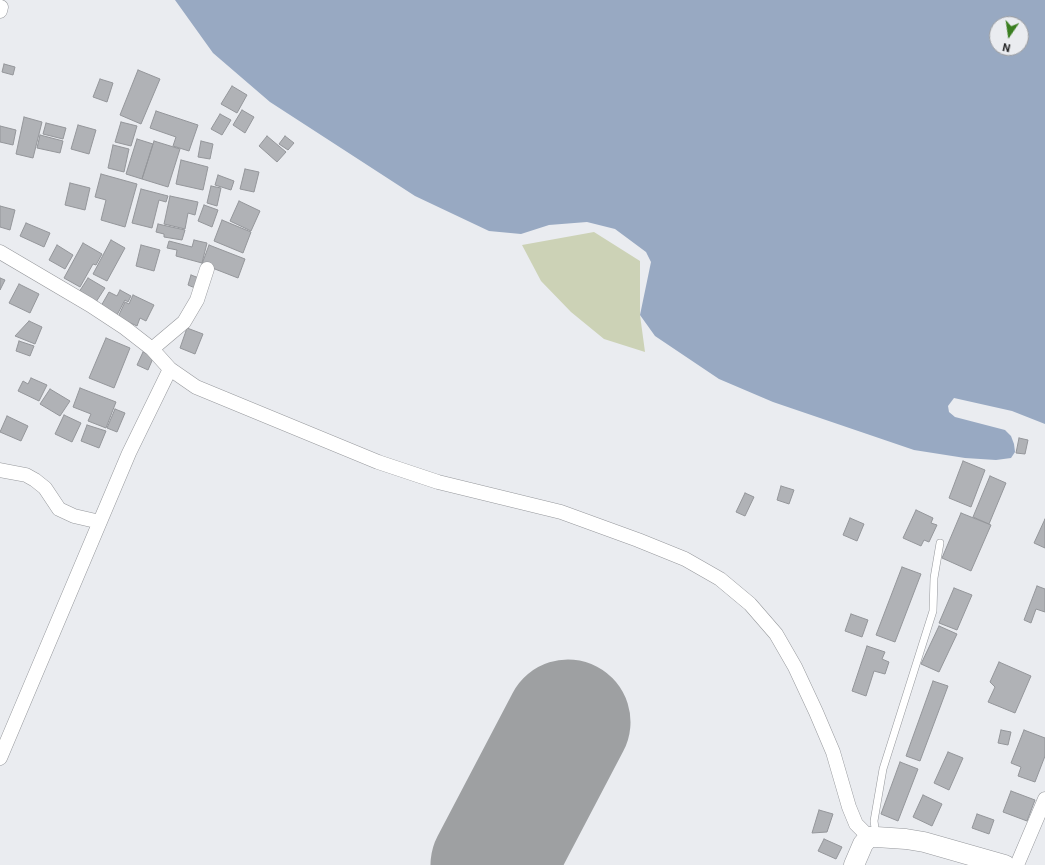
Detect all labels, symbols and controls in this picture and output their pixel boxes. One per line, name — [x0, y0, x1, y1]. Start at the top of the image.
north arrow — [989, 16, 1029, 56]
text: N — [1001, 40, 1012, 54]

